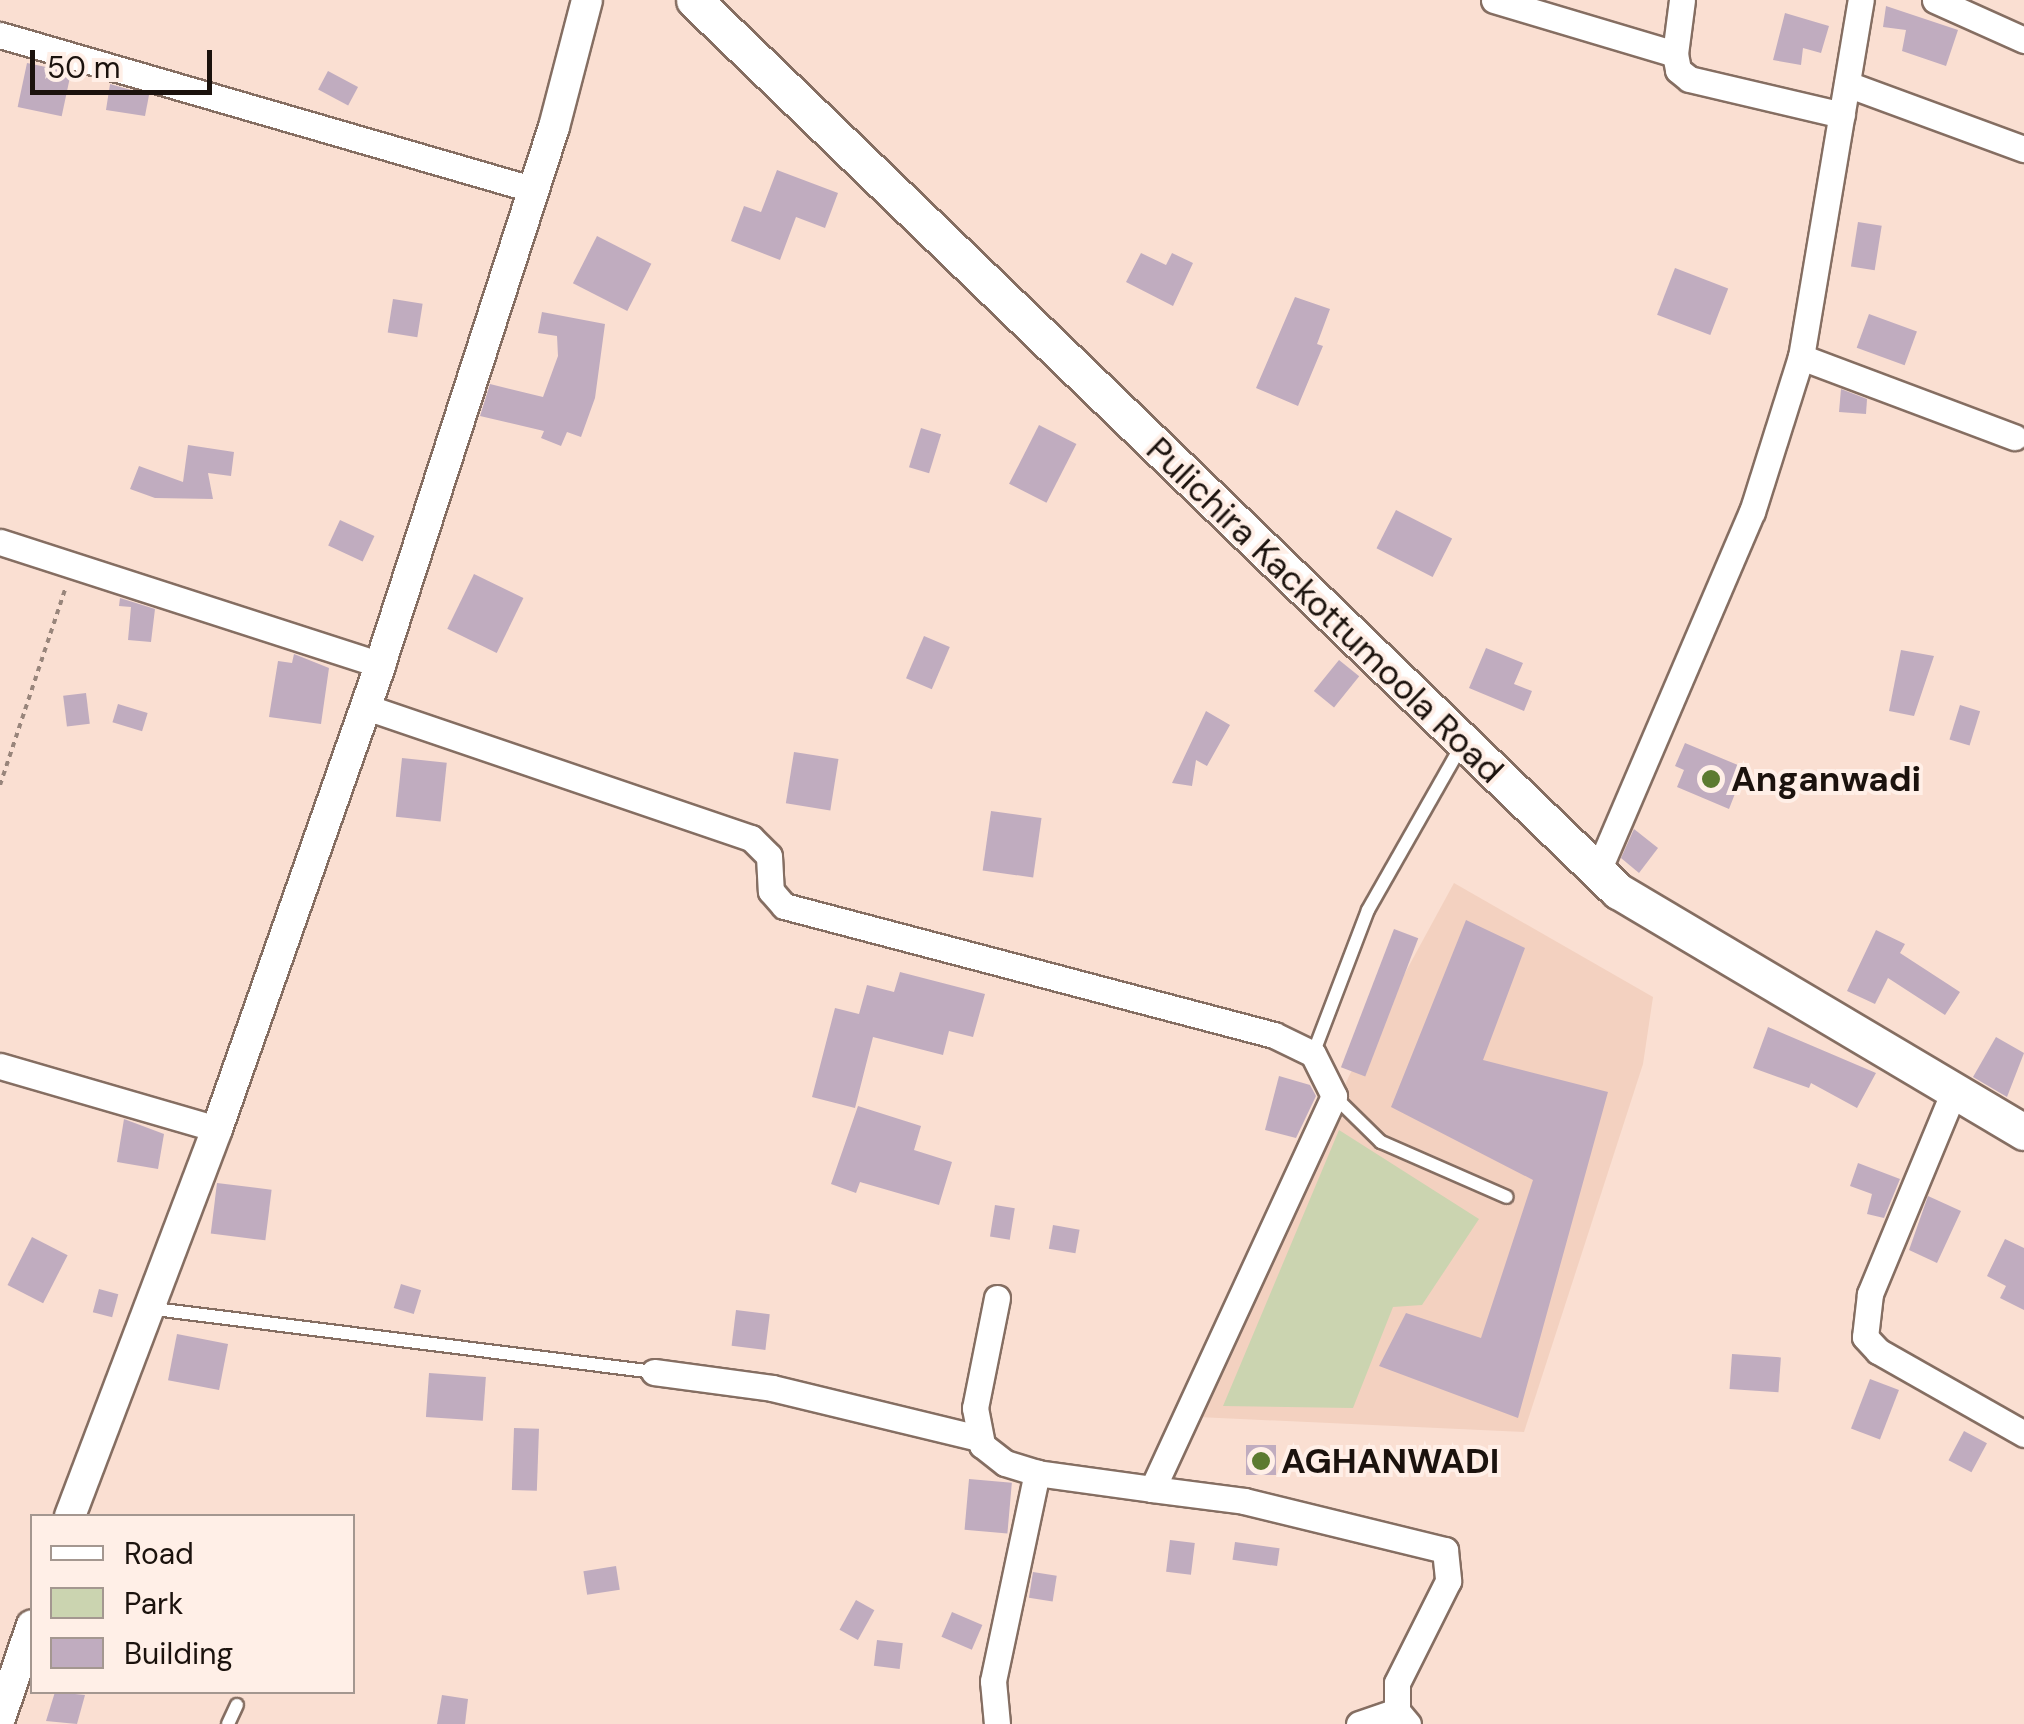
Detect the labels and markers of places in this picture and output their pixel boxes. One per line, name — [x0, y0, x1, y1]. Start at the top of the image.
place label: Anganwadi — [1731, 758, 1921, 800]
marker: Anganwadi — [1700, 768, 1722, 790]
place label: AGHANWADI — [1281, 1440, 1499, 1482]
marker: AGHANWADI — [1250, 1450, 1272, 1472]

